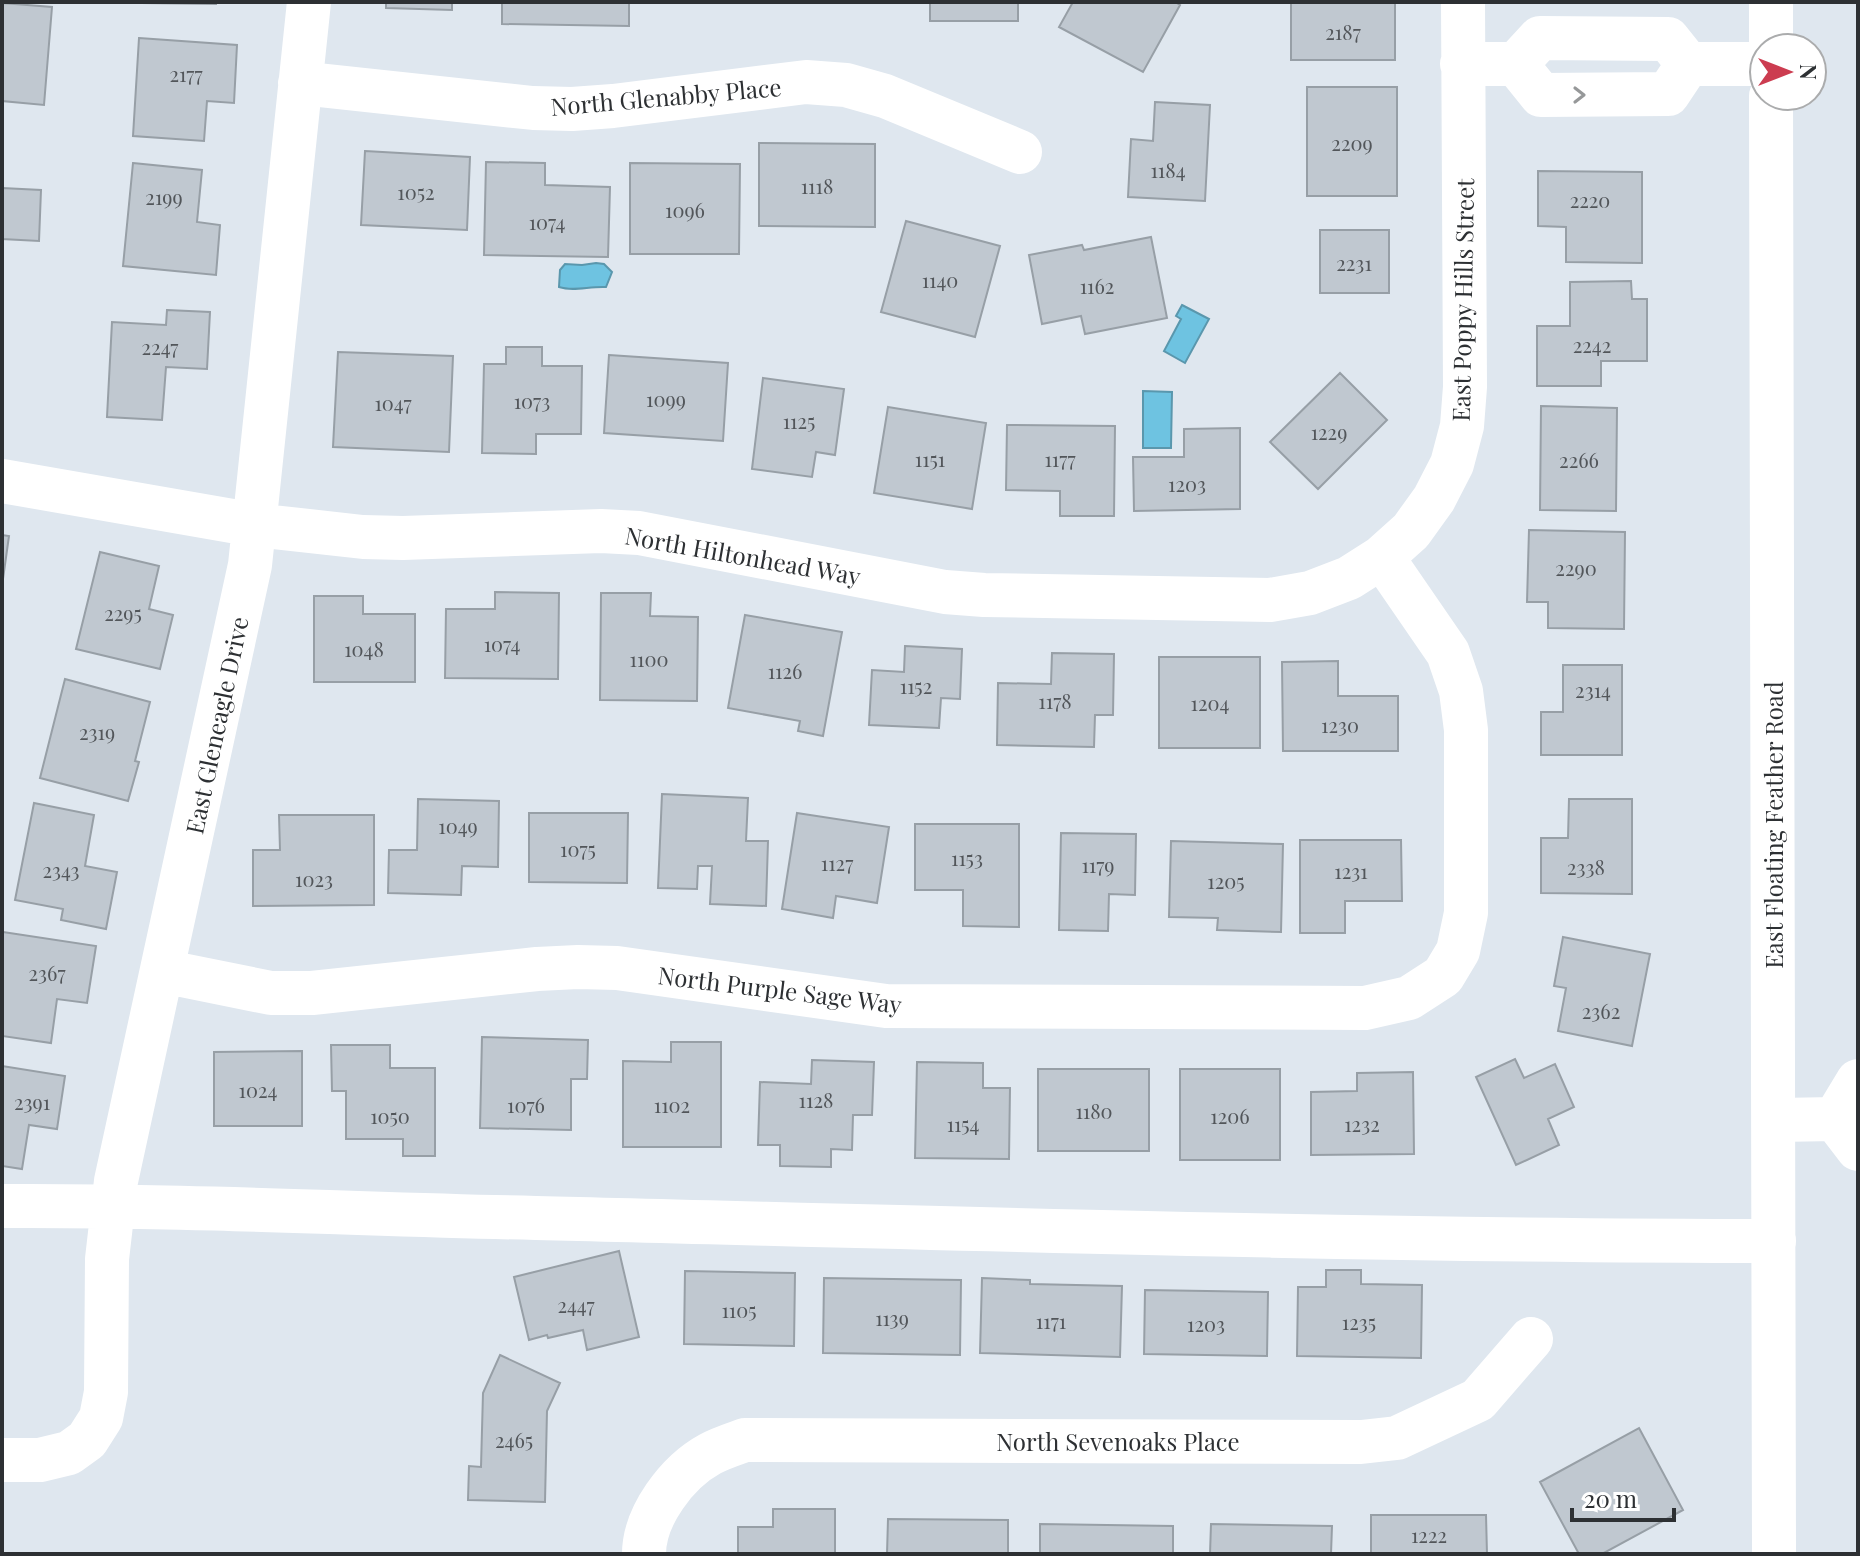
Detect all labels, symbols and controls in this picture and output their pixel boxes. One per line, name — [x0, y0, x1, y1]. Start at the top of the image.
house number: 2187 — [1325, 18, 1361, 45]
north arrow — [1748, 32, 1828, 112]
house number: 2177 — [169, 60, 203, 87]
text: N — [1794, 64, 1824, 80]
street label: North Glenabby Place — [549, 70, 783, 122]
one-way arrow — [1573, 86, 1586, 104]
house number: 2209 — [1331, 129, 1373, 156]
house number: 1184 — [1150, 156, 1186, 183]
house number: 1118 — [801, 172, 833, 199]
house number: 1052 — [397, 178, 435, 205]
street label: East Poppy Hills Street — [1444, 178, 1480, 422]
house number: 2199 — [145, 183, 183, 210]
house number: 2220 — [1570, 186, 1610, 213]
house number: 1096 — [665, 196, 705, 223]
house number: 1074 — [529, 208, 565, 235]
house number: 2231 — [1336, 249, 1372, 276]
house number: 1140 — [922, 266, 958, 293]
house number: 1162 — [1080, 272, 1114, 299]
house number: 2242 — [1573, 331, 1611, 358]
house number: 2247 — [142, 333, 178, 360]
house number: 1099 — [646, 385, 686, 412]
house number: 1073 — [514, 387, 550, 414]
house number: 1047 — [374, 389, 412, 416]
house number: 1125 — [783, 407, 815, 434]
house number: 1229 — [1311, 418, 1347, 445]
house number: 1151 — [915, 445, 945, 472]
house number: 1177 — [1044, 445, 1076, 472]
house number: 2266 — [1559, 446, 1599, 473]
house number: 1203 — [1168, 470, 1206, 497]
street label: North Hiltonhead Way — [623, 519, 863, 591]
house number: 2290 — [1555, 554, 1597, 581]
house number: 2295 — [104, 599, 142, 626]
street label: East Gleneagle Drive — [177, 613, 255, 837]
house number: 1074 — [484, 630, 520, 657]
house number: 1048 — [344, 635, 384, 662]
house number: 1100 — [630, 645, 668, 672]
house number: 1126 — [768, 657, 802, 684]
house number: 1152 — [900, 672, 932, 699]
house number: 2314 — [1575, 676, 1611, 703]
street label: East Floating Feather Road — [1757, 681, 1789, 969]
house number: 1178 — [1038, 687, 1072, 714]
house number: 1204 — [1191, 689, 1230, 716]
house number: 1230 — [1321, 711, 1359, 738]
house number: 2319 — [79, 718, 115, 745]
house number: 1049 — [438, 812, 478, 839]
house number: 1075 — [560, 835, 596, 862]
house number: 1153 — [951, 844, 983, 871]
house number: 1127 — [821, 849, 853, 876]
house number: 1179 — [1081, 851, 1115, 878]
house number: 2338 — [1567, 853, 1605, 880]
house number: 2343 — [42, 856, 80, 883]
house number: 1231 — [1334, 857, 1368, 884]
house number: 1023 — [295, 865, 333, 892]
house number: 1205 — [1207, 867, 1245, 894]
street label: North Purple Sage Way — [656, 958, 904, 1020]
house number: 2367 — [28, 959, 66, 986]
house number: 2362 — [1582, 997, 1620, 1024]
house number: 1024 — [239, 1076, 278, 1103]
house number: 1128 — [799, 1086, 833, 1113]
house number: 2391 — [14, 1088, 50, 1115]
house number: 1076 — [507, 1091, 545, 1118]
house number: 1102 — [654, 1091, 690, 1118]
house number: 1180 — [1075, 1097, 1113, 1124]
house number: 1050 — [370, 1102, 410, 1129]
house number: 1206 — [1210, 1102, 1250, 1129]
house number: 1154 — [947, 1110, 979, 1137]
house number: 1232 — [1344, 1110, 1380, 1137]
house number: 2447 — [557, 1291, 595, 1318]
house number: 1105 — [721, 1296, 757, 1323]
house number: 1139 — [875, 1304, 909, 1331]
house number: 1171 — [1036, 1307, 1066, 1334]
house number: 1235 — [1342, 1308, 1376, 1335]
house number: 1203 — [1187, 1310, 1225, 1337]
street label: North Sevenoaks Place — [996, 1425, 1240, 1457]
house number: 2465 — [495, 1426, 533, 1453]
scale bar — [1572, 1472, 1674, 1522]
text: 20 m — [1584, 1482, 1637, 1514]
house number: 1222 — [1411, 1521, 1447, 1548]

